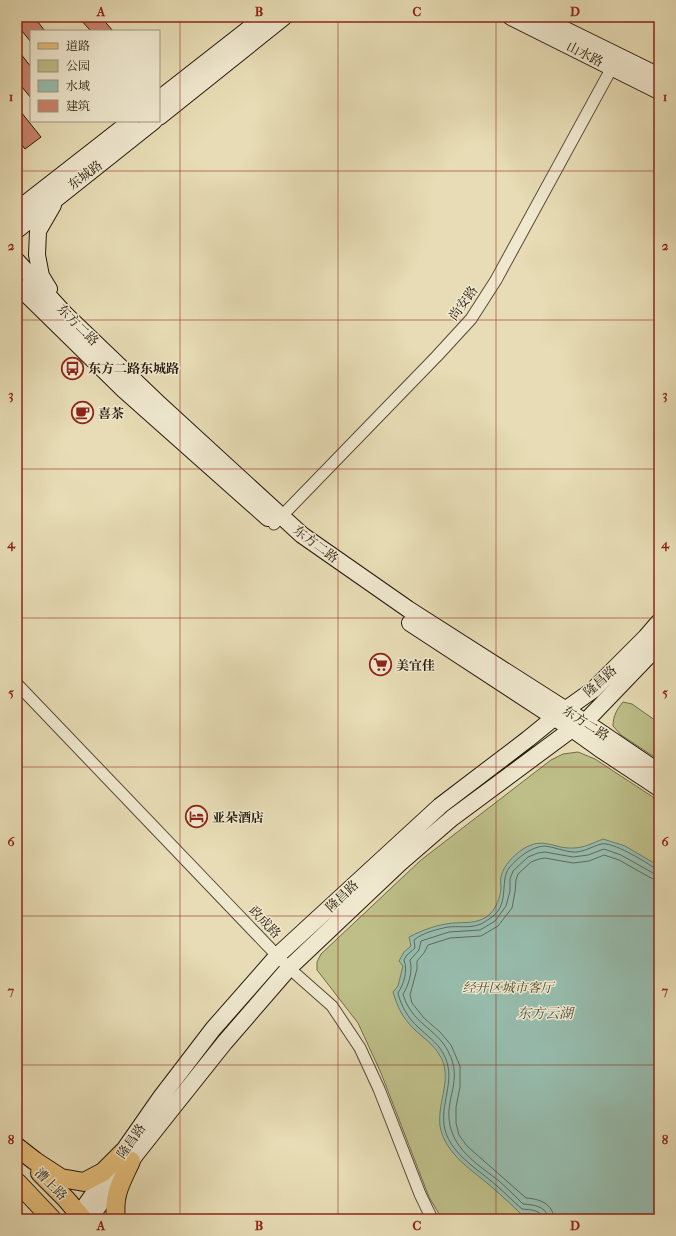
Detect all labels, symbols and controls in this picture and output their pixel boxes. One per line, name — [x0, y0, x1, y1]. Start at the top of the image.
text: A — [96, 4, 106, 19]
text: B — [255, 4, 264, 19]
text: C — [413, 4, 422, 19]
text: D — [570, 4, 580, 19]
legend — [30, 30, 160, 122]
street label: 山水路 — [564, 38, 606, 70]
text: 道路 — [66, 39, 90, 53]
text: 公园 — [66, 59, 90, 73]
text: 水域 — [66, 79, 90, 93]
text: 1 — [9, 89, 14, 104]
text: 1 — [663, 89, 668, 104]
text: 建筑 — [66, 99, 90, 113]
street label: 东城路 — [65, 157, 105, 193]
text: 2 — [8, 238, 15, 253]
text: 2 — [662, 238, 669, 253]
street label: 尚安路 — [445, 283, 481, 323]
street label: 东方二路 — [54, 301, 102, 349]
bus stop icon: 东方二路东城路 — [60, 355, 86, 381]
place label: 东方二路东城路 — [88, 361, 179, 376]
text: 3 — [8, 387, 14, 403]
text: 3 — [662, 387, 668, 403]
cafe icon: 喜茶 — [70, 400, 96, 426]
place label: 喜茶 — [98, 406, 124, 421]
street label: 东方二路 — [291, 522, 341, 566]
text: 4 — [6, 536, 16, 552]
text: 4 — [660, 536, 670, 552]
supermarket icon: 美宜佳 — [368, 652, 394, 678]
place label: 美宜佳 — [396, 658, 435, 673]
street label: 隆昌路 — [580, 662, 620, 700]
text: 5 — [8, 685, 14, 700]
text: 5 — [662, 685, 668, 700]
street label: 东方二路 — [560, 703, 612, 743]
hotel icon: 亚朵酒店 — [183, 804, 209, 830]
place label: 亚朵酒店 — [212, 810, 264, 825]
text: 6 — [7, 834, 15, 849]
text: 6 — [661, 834, 669, 849]
street label: 隆昌路 — [323, 877, 361, 915]
street label: 政成路 — [246, 903, 284, 941]
park label: 经开区城市客厅 — [462, 980, 555, 995]
text: 7 — [7, 983, 15, 998]
text: 7 — [661, 983, 669, 998]
water label: 东方云湖 — [517, 1005, 576, 1022]
street label: 隆昌路 — [114, 1121, 148, 1161]
text: 8 — [8, 1132, 15, 1147]
text: 8 — [662, 1132, 669, 1147]
street label: 漕上路 — [32, 1165, 70, 1203]
text: A — [96, 1218, 106, 1233]
text: B — [255, 1218, 264, 1233]
text: C — [413, 1218, 422, 1233]
text: D — [570, 1218, 580, 1233]

